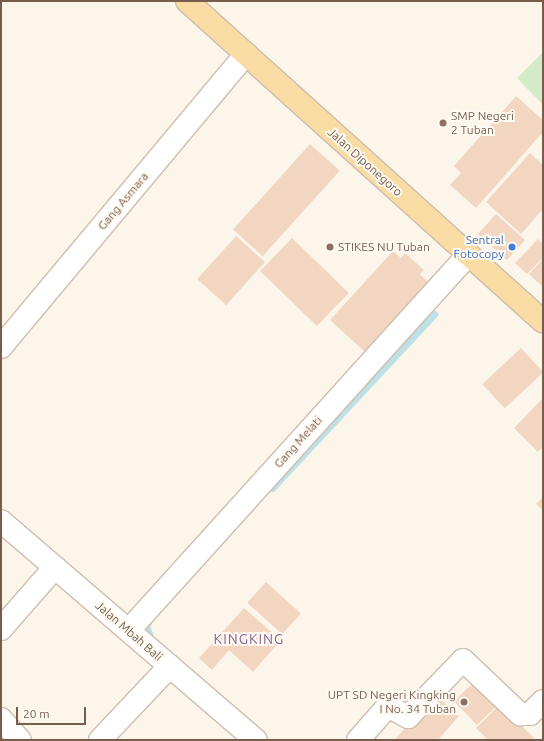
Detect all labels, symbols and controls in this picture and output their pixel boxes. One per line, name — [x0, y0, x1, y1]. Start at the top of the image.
place label: SMP Negeri 2 Tuban — [451, 109, 514, 137]
marker: SMP Negeri 2 Tuban — [438, 118, 448, 128]
street label: Jalan Diponegoro — [325, 125, 405, 199]
street label: Gang Asmara — [95, 169, 151, 233]
place label: Sentral Fotocopy — [454, 233, 504, 261]
place label: STIKES NU Tuban — [338, 240, 430, 254]
marker: STIKES NU Tuban — [325, 242, 335, 252]
marker: Sentral Fotocopy — [507, 242, 517, 252]
street label: Gang Melati — [271, 413, 325, 471]
street label: Jalan Mbah Bali — [93, 598, 165, 664]
district label: KINGKING — [214, 631, 284, 647]
place label: UPT SD Negeri Kingking I No. 34 Tuban — [328, 688, 456, 716]
marker: UPT SD Negeri Kingking I No. 34 Tuban — [459, 697, 469, 707]
scale bar — [18, 699, 88, 725]
text: 20 m — [23, 707, 50, 720]

